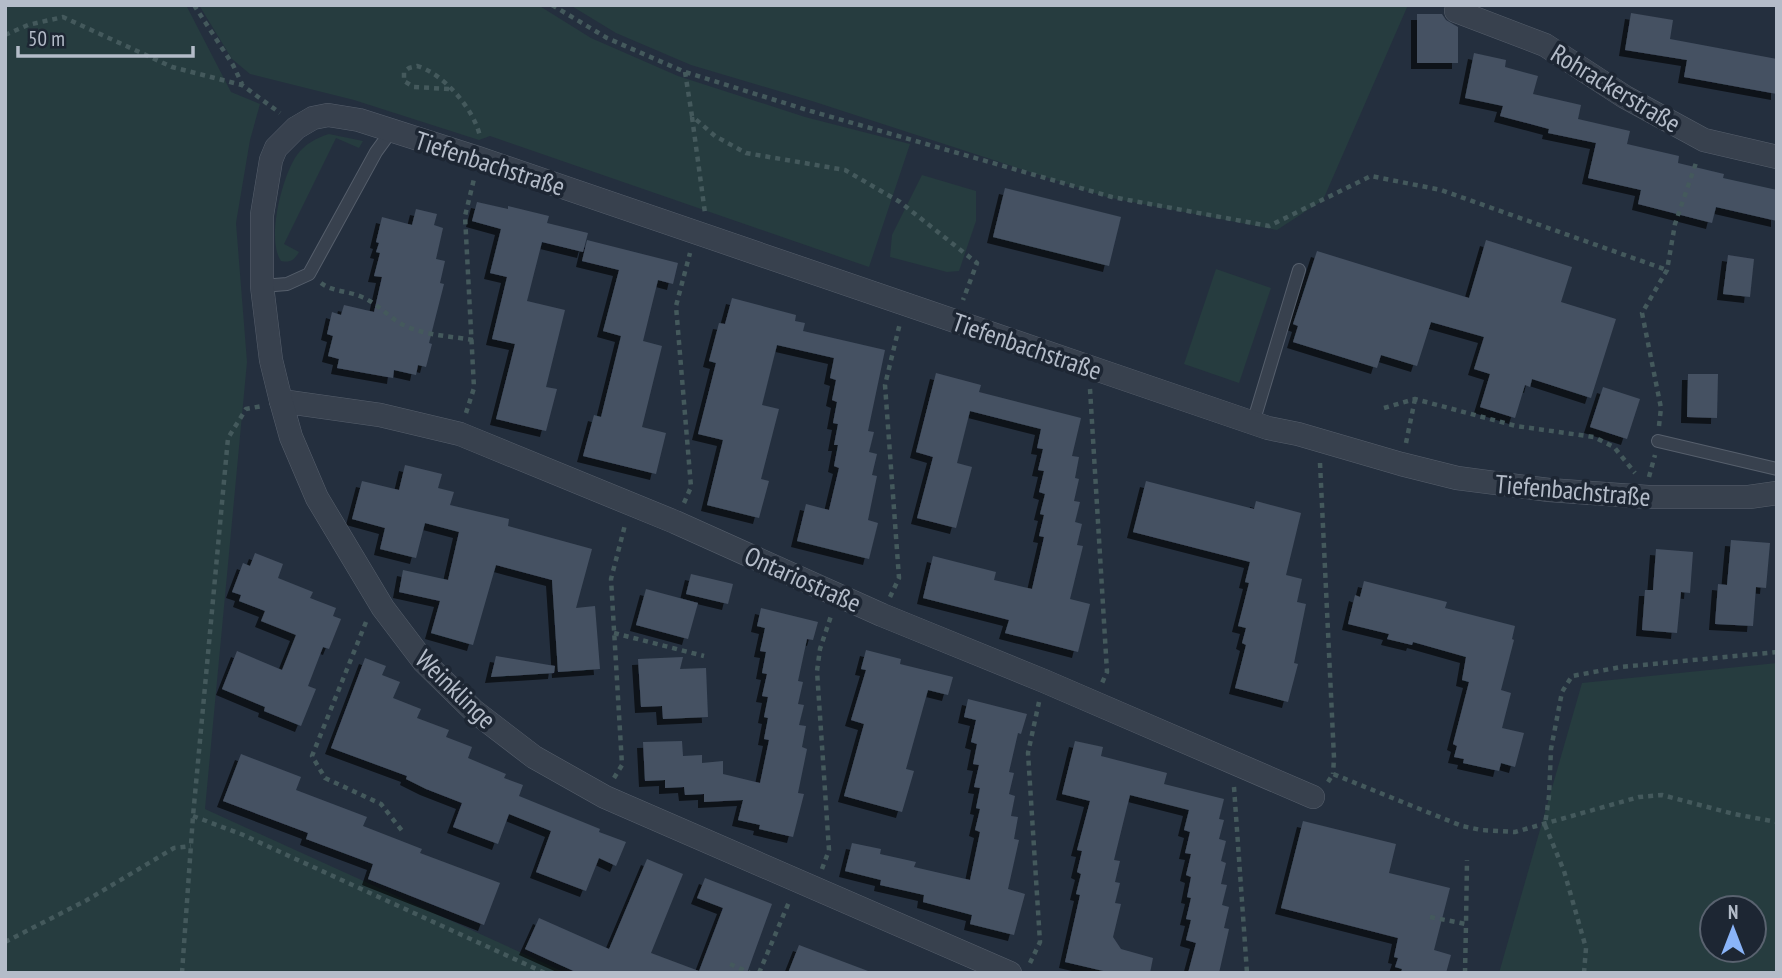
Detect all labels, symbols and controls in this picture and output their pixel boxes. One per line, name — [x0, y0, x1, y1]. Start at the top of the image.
scale bar — [18, 14, 192, 58]
text: 50 m — [28, 25, 65, 52]
street label: Rohrackerstraße — [1545, 36, 1687, 140]
street label: Tiefenbachstraße — [411, 123, 569, 203]
street label: Tiefenbachstraße — [948, 305, 1106, 387]
street label: Tiefenbachstraße — [1494, 467, 1652, 513]
street label: Ontariostraße — [740, 539, 866, 619]
street label: Weinklinge — [409, 643, 503, 735]
north arrow — [1698, 894, 1768, 964]
text: N — [1728, 900, 1738, 924]

